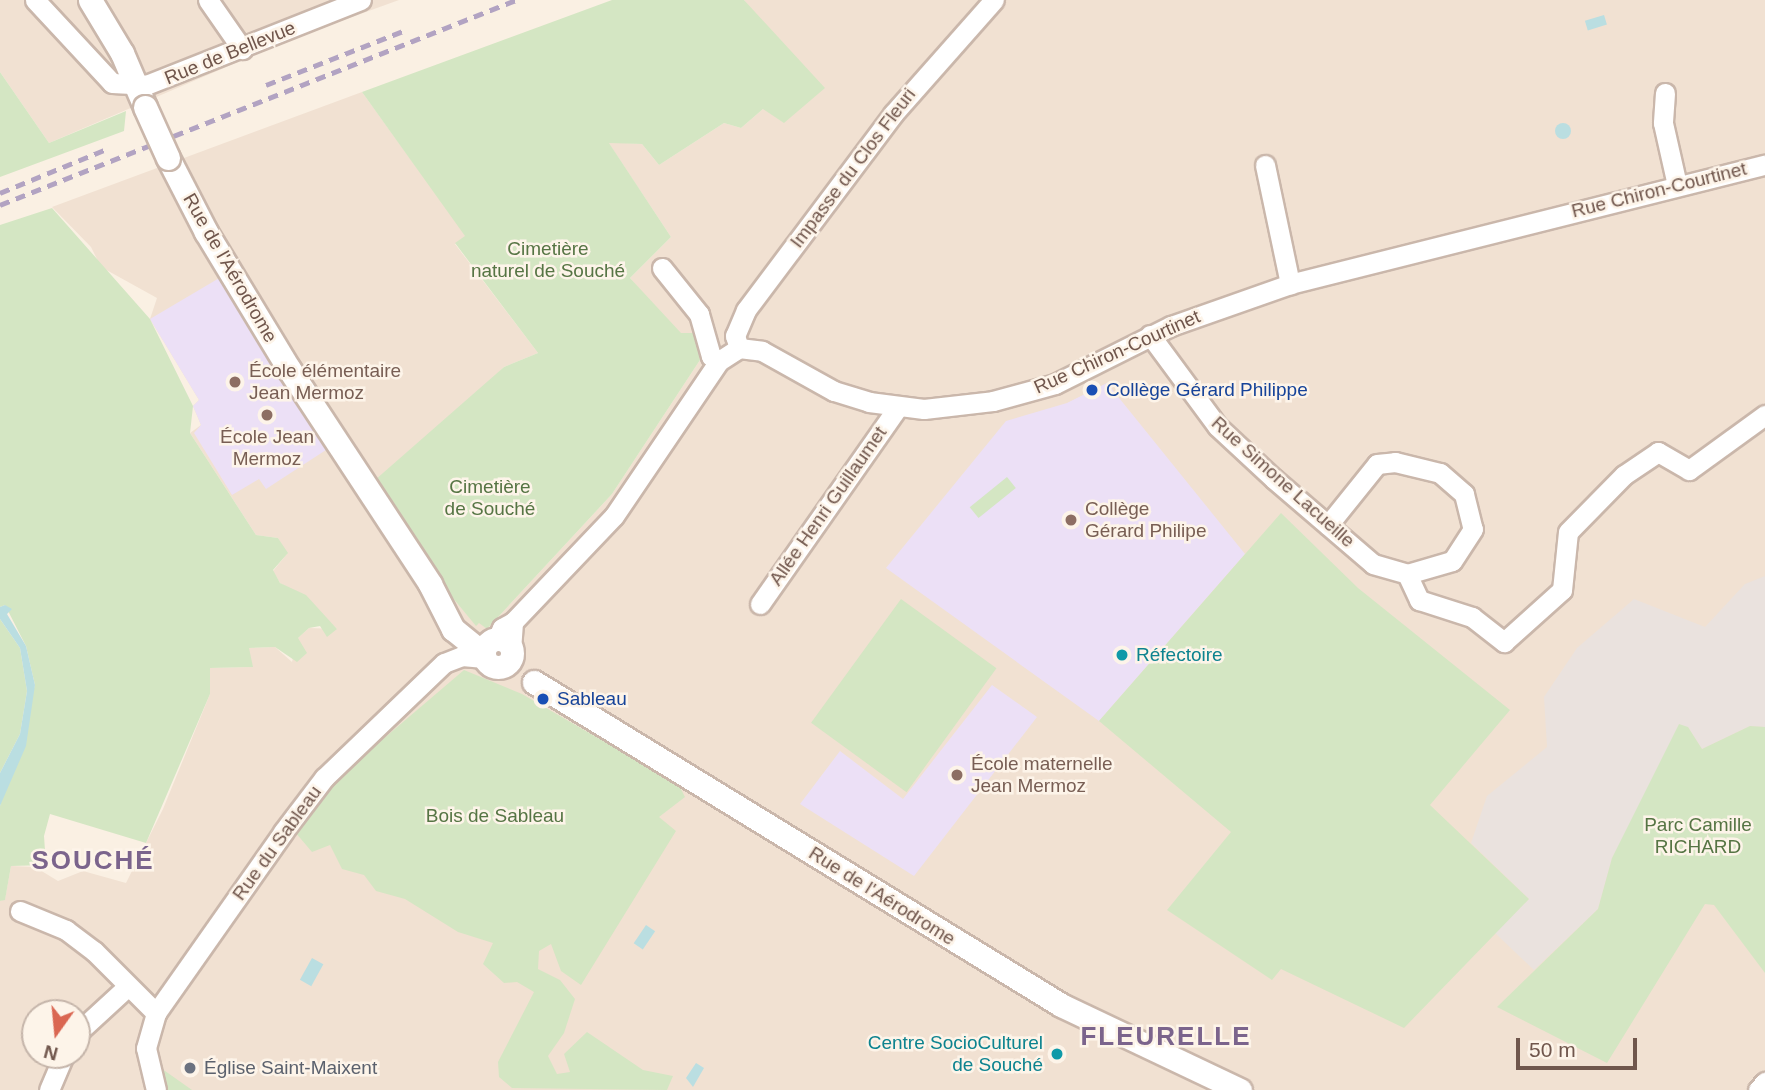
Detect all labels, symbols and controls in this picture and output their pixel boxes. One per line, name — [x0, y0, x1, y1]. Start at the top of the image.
street label: Rue de Bellevue — [161, 16, 299, 90]
street label: Impasse du Clos Fleuri — [785, 84, 921, 252]
street label: Rue Chiron-Courtinet — [1569, 157, 1749, 223]
street label: Rue de l'Aérodrome — [178, 189, 282, 347]
park label: Cimetière naturel de Souché — [471, 238, 625, 282]
street label: Rue Chiron-Courtinet — [1030, 305, 1204, 399]
place label: École élémentaire Jean Mermoz — [249, 360, 401, 404]
marker: École élémentaire Jean Mermoz — [227, 374, 243, 390]
place label: Collège Gérard Philippe — [1106, 379, 1308, 401]
marker: Collège Gérard Philippe — [1084, 382, 1100, 398]
marker: École Jean Mermoz — [259, 407, 275, 423]
street label: Rue Simone Lacueille — [1207, 412, 1359, 552]
street label: Allée Henri Guillaumet — [764, 422, 892, 590]
place label: École Jean Mermoz — [220, 426, 314, 470]
park label: Cimetière de Souché — [445, 476, 535, 520]
place label: Collège Gérard Philipe — [1085, 498, 1206, 542]
marker: Collège Gérard Philipe — [1063, 512, 1079, 528]
place label: Réfectoire — [1136, 644, 1223, 666]
marker: Réfectoire — [1114, 647, 1130, 663]
place label: Sableau — [557, 688, 627, 710]
marker: Sableau — [535, 691, 551, 707]
place label: École maternelle Jean Mermoz — [971, 753, 1113, 797]
marker: École maternelle Jean Mermoz — [949, 767, 965, 783]
street label: Rue du Sableau — [228, 781, 326, 905]
park label: Bois de Sableau — [426, 805, 564, 827]
park label: Parc Camille RICHARD — [1644, 814, 1752, 858]
street label: Rue de l'Aérodrome — [805, 842, 959, 950]
district label: SOUCHÉ — [32, 845, 154, 877]
north arrow — [21, 999, 91, 1069]
district label: FLEURELLE — [1082, 1021, 1250, 1053]
scale bar — [1520, 1024, 1641, 1068]
place label: Centre SocioCulturel de Souché — [868, 1032, 1043, 1076]
text: 50 m — [1529, 1038, 1576, 1061]
text: N — [42, 1041, 60, 1065]
marker: Centre SocioCulturel de Souché — [1049, 1046, 1065, 1062]
place label: Église Saint-Maixent — [204, 1057, 377, 1079]
marker: Église Saint-Maixent — [182, 1060, 198, 1076]

